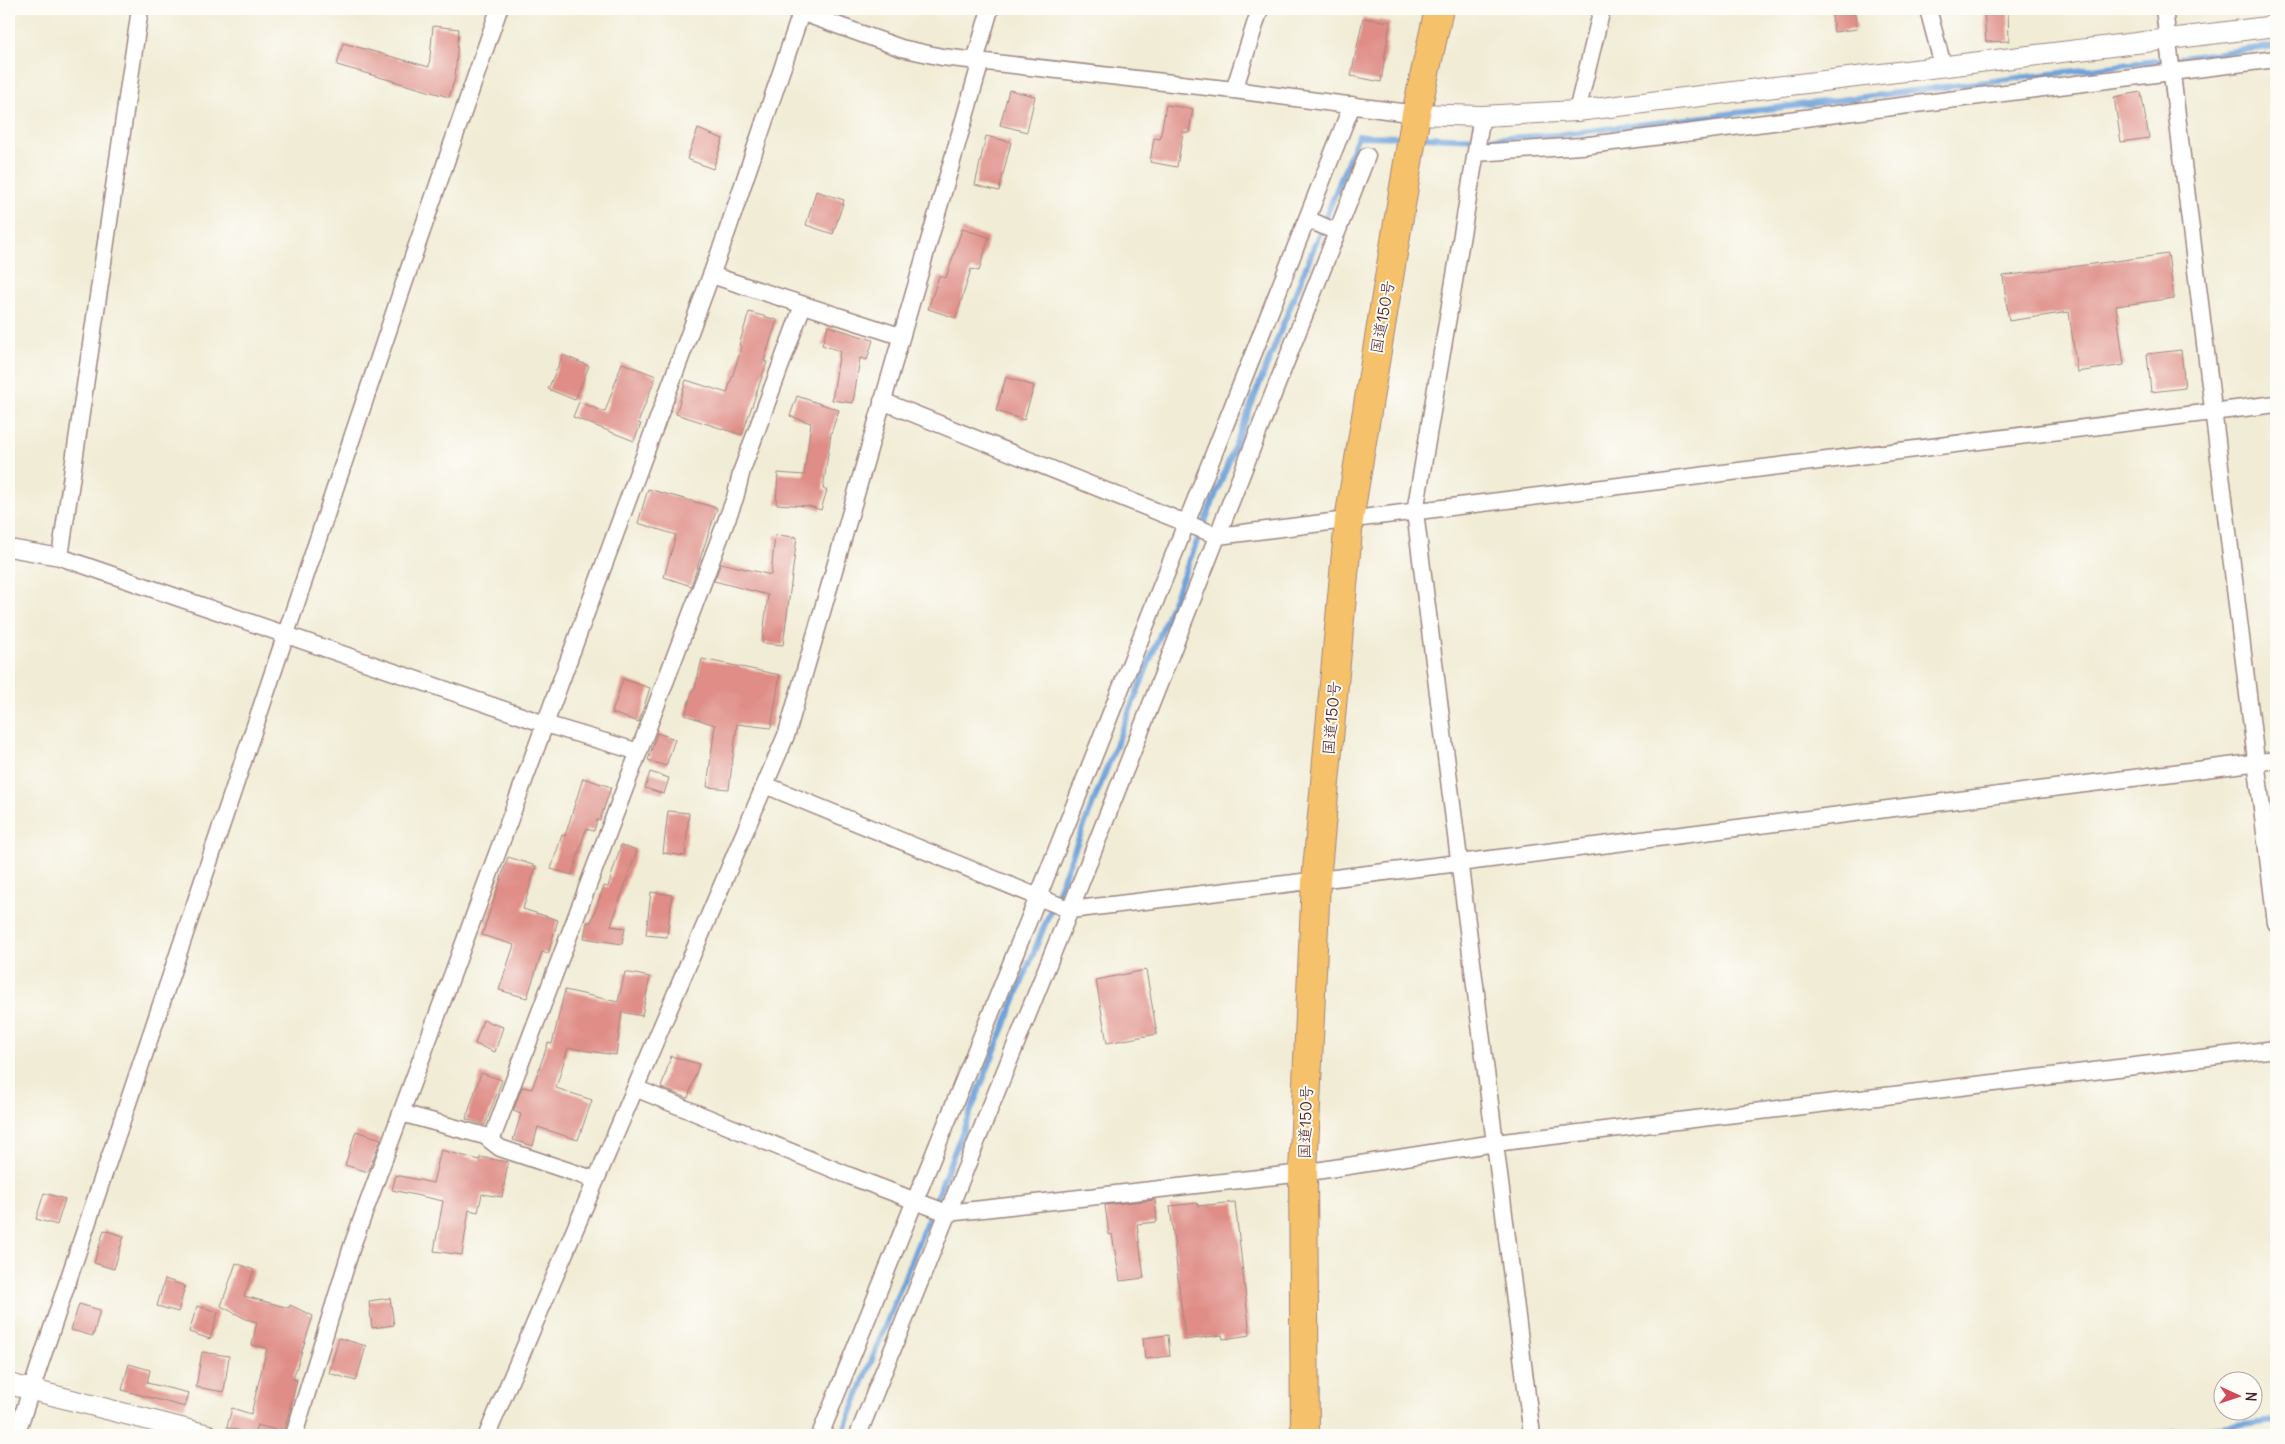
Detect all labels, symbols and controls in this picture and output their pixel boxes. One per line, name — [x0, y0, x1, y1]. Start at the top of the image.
street label: 国道150号 — [1366, 279, 1398, 355]
street label: 国道150号 — [1318, 680, 1344, 756]
street label: 国道150号 — [1294, 1085, 1316, 1159]
north arrow — [2212, 1372, 2262, 1422]
text: N — [2242, 1391, 2260, 1402]

